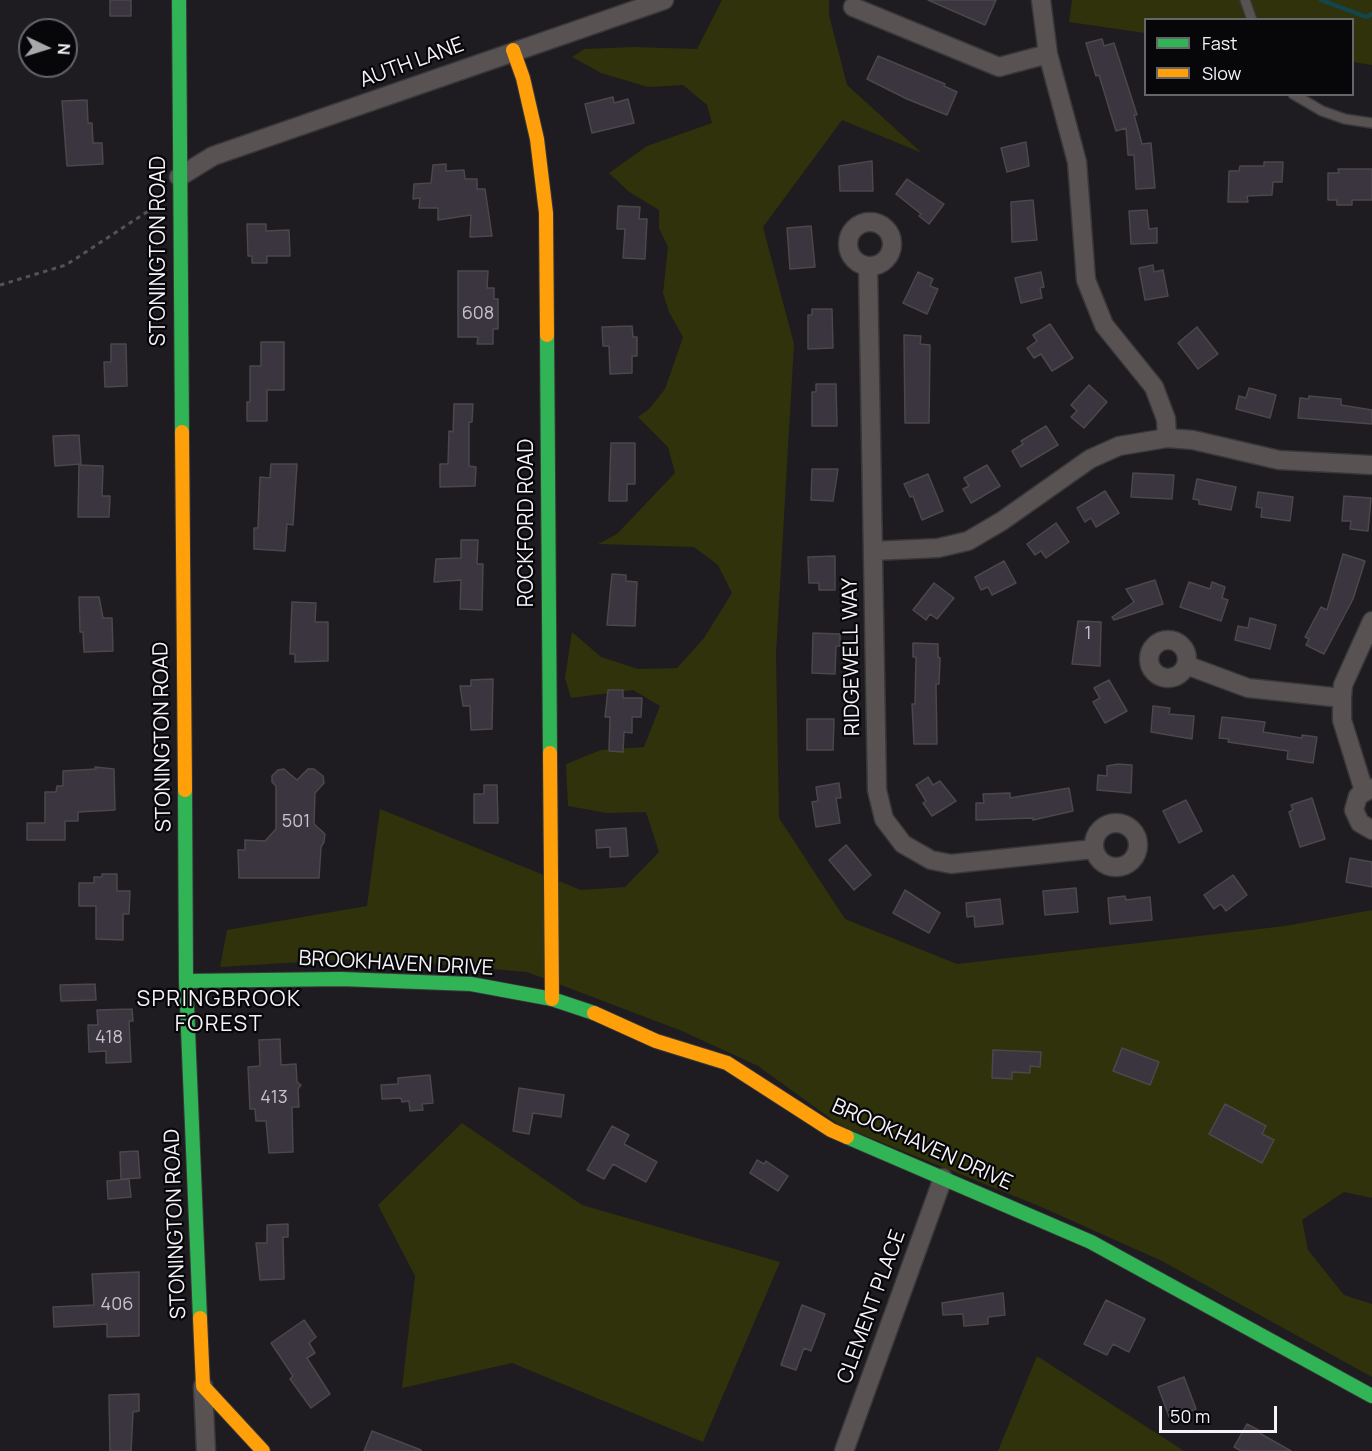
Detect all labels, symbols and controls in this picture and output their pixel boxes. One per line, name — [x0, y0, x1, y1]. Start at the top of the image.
north arrow — [18, 18, 78, 78]
legend — [1144, 18, 1354, 96]
text: Fast — [1202, 31, 1237, 55]
street label: AUTH LANE — [356, 33, 468, 93]
text: N — [53, 43, 75, 56]
text: Slow — [1202, 61, 1241, 85]
street label: STONINGTON ROAD — [146, 156, 172, 346]
house number: 608 — [462, 303, 494, 325]
street label: ROCKFORD ROAD — [514, 439, 540, 607]
street label: RIDGEWELL WAY — [838, 578, 866, 736]
house number: 1 — [1084, 623, 1092, 645]
street label: STONINGTON ROAD — [149, 642, 177, 832]
house number: 501 — [282, 811, 310, 833]
street label: BROOKHAVEN DRIVE — [298, 946, 494, 982]
district label: SPRINGBROOK FOREST — [136, 987, 302, 1038]
house number: 418 — [95, 1027, 123, 1049]
house number: 413 — [260, 1087, 288, 1109]
street label: BROOKHAVEN DRIVE — [828, 1094, 1016, 1196]
street label: STONINGTON ROAD — [160, 1128, 192, 1320]
street label: CLEMENT PLACE — [833, 1227, 911, 1387]
house number: 406 — [101, 1294, 133, 1316]
scale bar — [1162, 1394, 1280, 1432]
text: 50 m — [1170, 1404, 1210, 1428]

